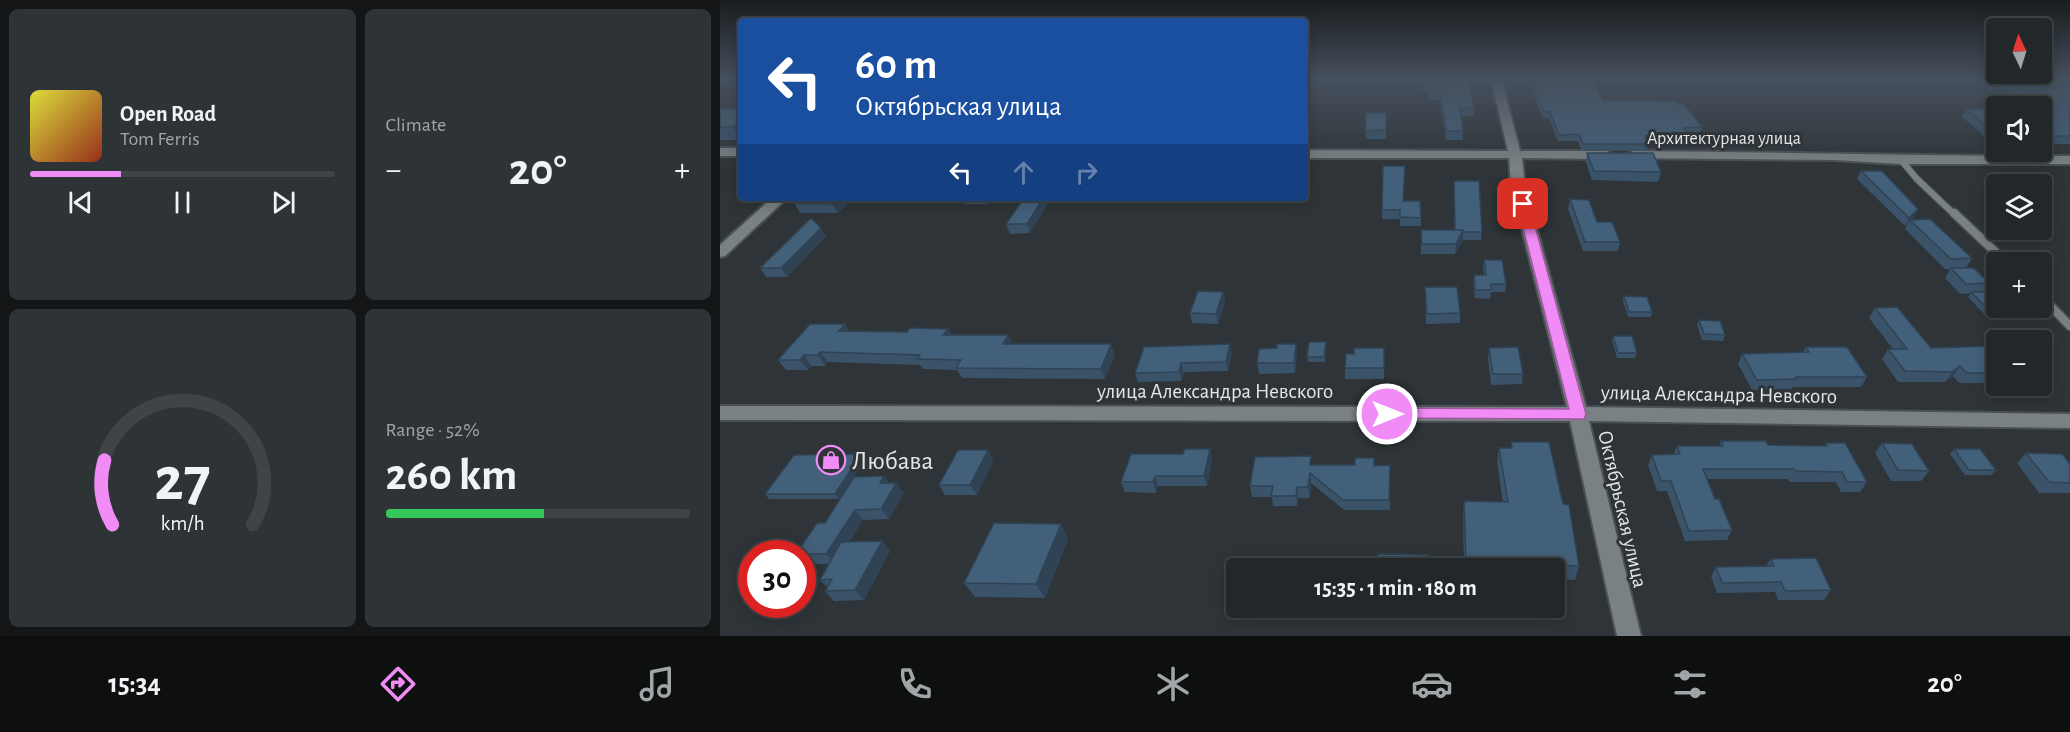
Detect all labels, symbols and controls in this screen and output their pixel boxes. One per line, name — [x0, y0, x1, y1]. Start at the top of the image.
north arrow — [1986, 18, 2052, 84]
map controls — [1986, 18, 2052, 396]
icon: left — [756, 42, 834, 120]
text: 60 m — [855, 44, 937, 86]
text: Октябрьская улица — [855, 93, 1062, 120]
button: sound — [1986, 96, 2052, 162]
text: Open Road — [120, 103, 216, 125]
text: Climate — [386, 115, 446, 135]
text: Tom Ferris — [120, 129, 200, 149]
street label: Архитектурная улица — [1647, 130, 1801, 148]
text: 20° — [509, 148, 567, 193]
text: − — [386, 154, 401, 187]
text: + — [674, 154, 690, 187]
icon: left — [944, 156, 977, 189]
icon: ahead — [1007, 156, 1040, 189]
icon: right — [1070, 156, 1103, 189]
button: layers — [1986, 174, 2052, 240]
pin — [1497, 178, 1548, 229]
icon: previous — [64, 186, 97, 219]
icon: pause — [166, 186, 199, 219]
icon: next — [267, 186, 300, 219]
icon: arrive — [1506, 187, 1539, 220]
button: + — [1986, 252, 2052, 318]
button: − — [1986, 330, 2052, 396]
street label: улица Александра Невского — [1096, 381, 1333, 402]
position arrow — [1355, 382, 1419, 446]
street label: улица Александра Невского — [1600, 382, 1837, 407]
text: Range · 52% — [386, 420, 480, 440]
street label: Октябрьская улица — [1594, 428, 1651, 590]
shop icon: Любава — [815, 444, 847, 476]
place label: Любава — [852, 448, 933, 474]
text: 27 — [154, 449, 210, 511]
text: 260 km — [386, 453, 517, 498]
text: km/h — [160, 513, 204, 534]
speed limit sign: 30 — [738, 540, 816, 618]
text: 15:35 · 1 min · 180 m — [1314, 577, 1477, 599]
icon: directions — [377, 663, 419, 705]
icon: music — [636, 663, 678, 705]
icon: phone — [894, 663, 936, 705]
icon: climate — [1152, 663, 1194, 705]
icon: car — [1411, 663, 1453, 705]
icon: filters — [1669, 663, 1711, 705]
text: 15:34 — [108, 670, 161, 697]
text: 20° — [1927, 670, 1962, 697]

